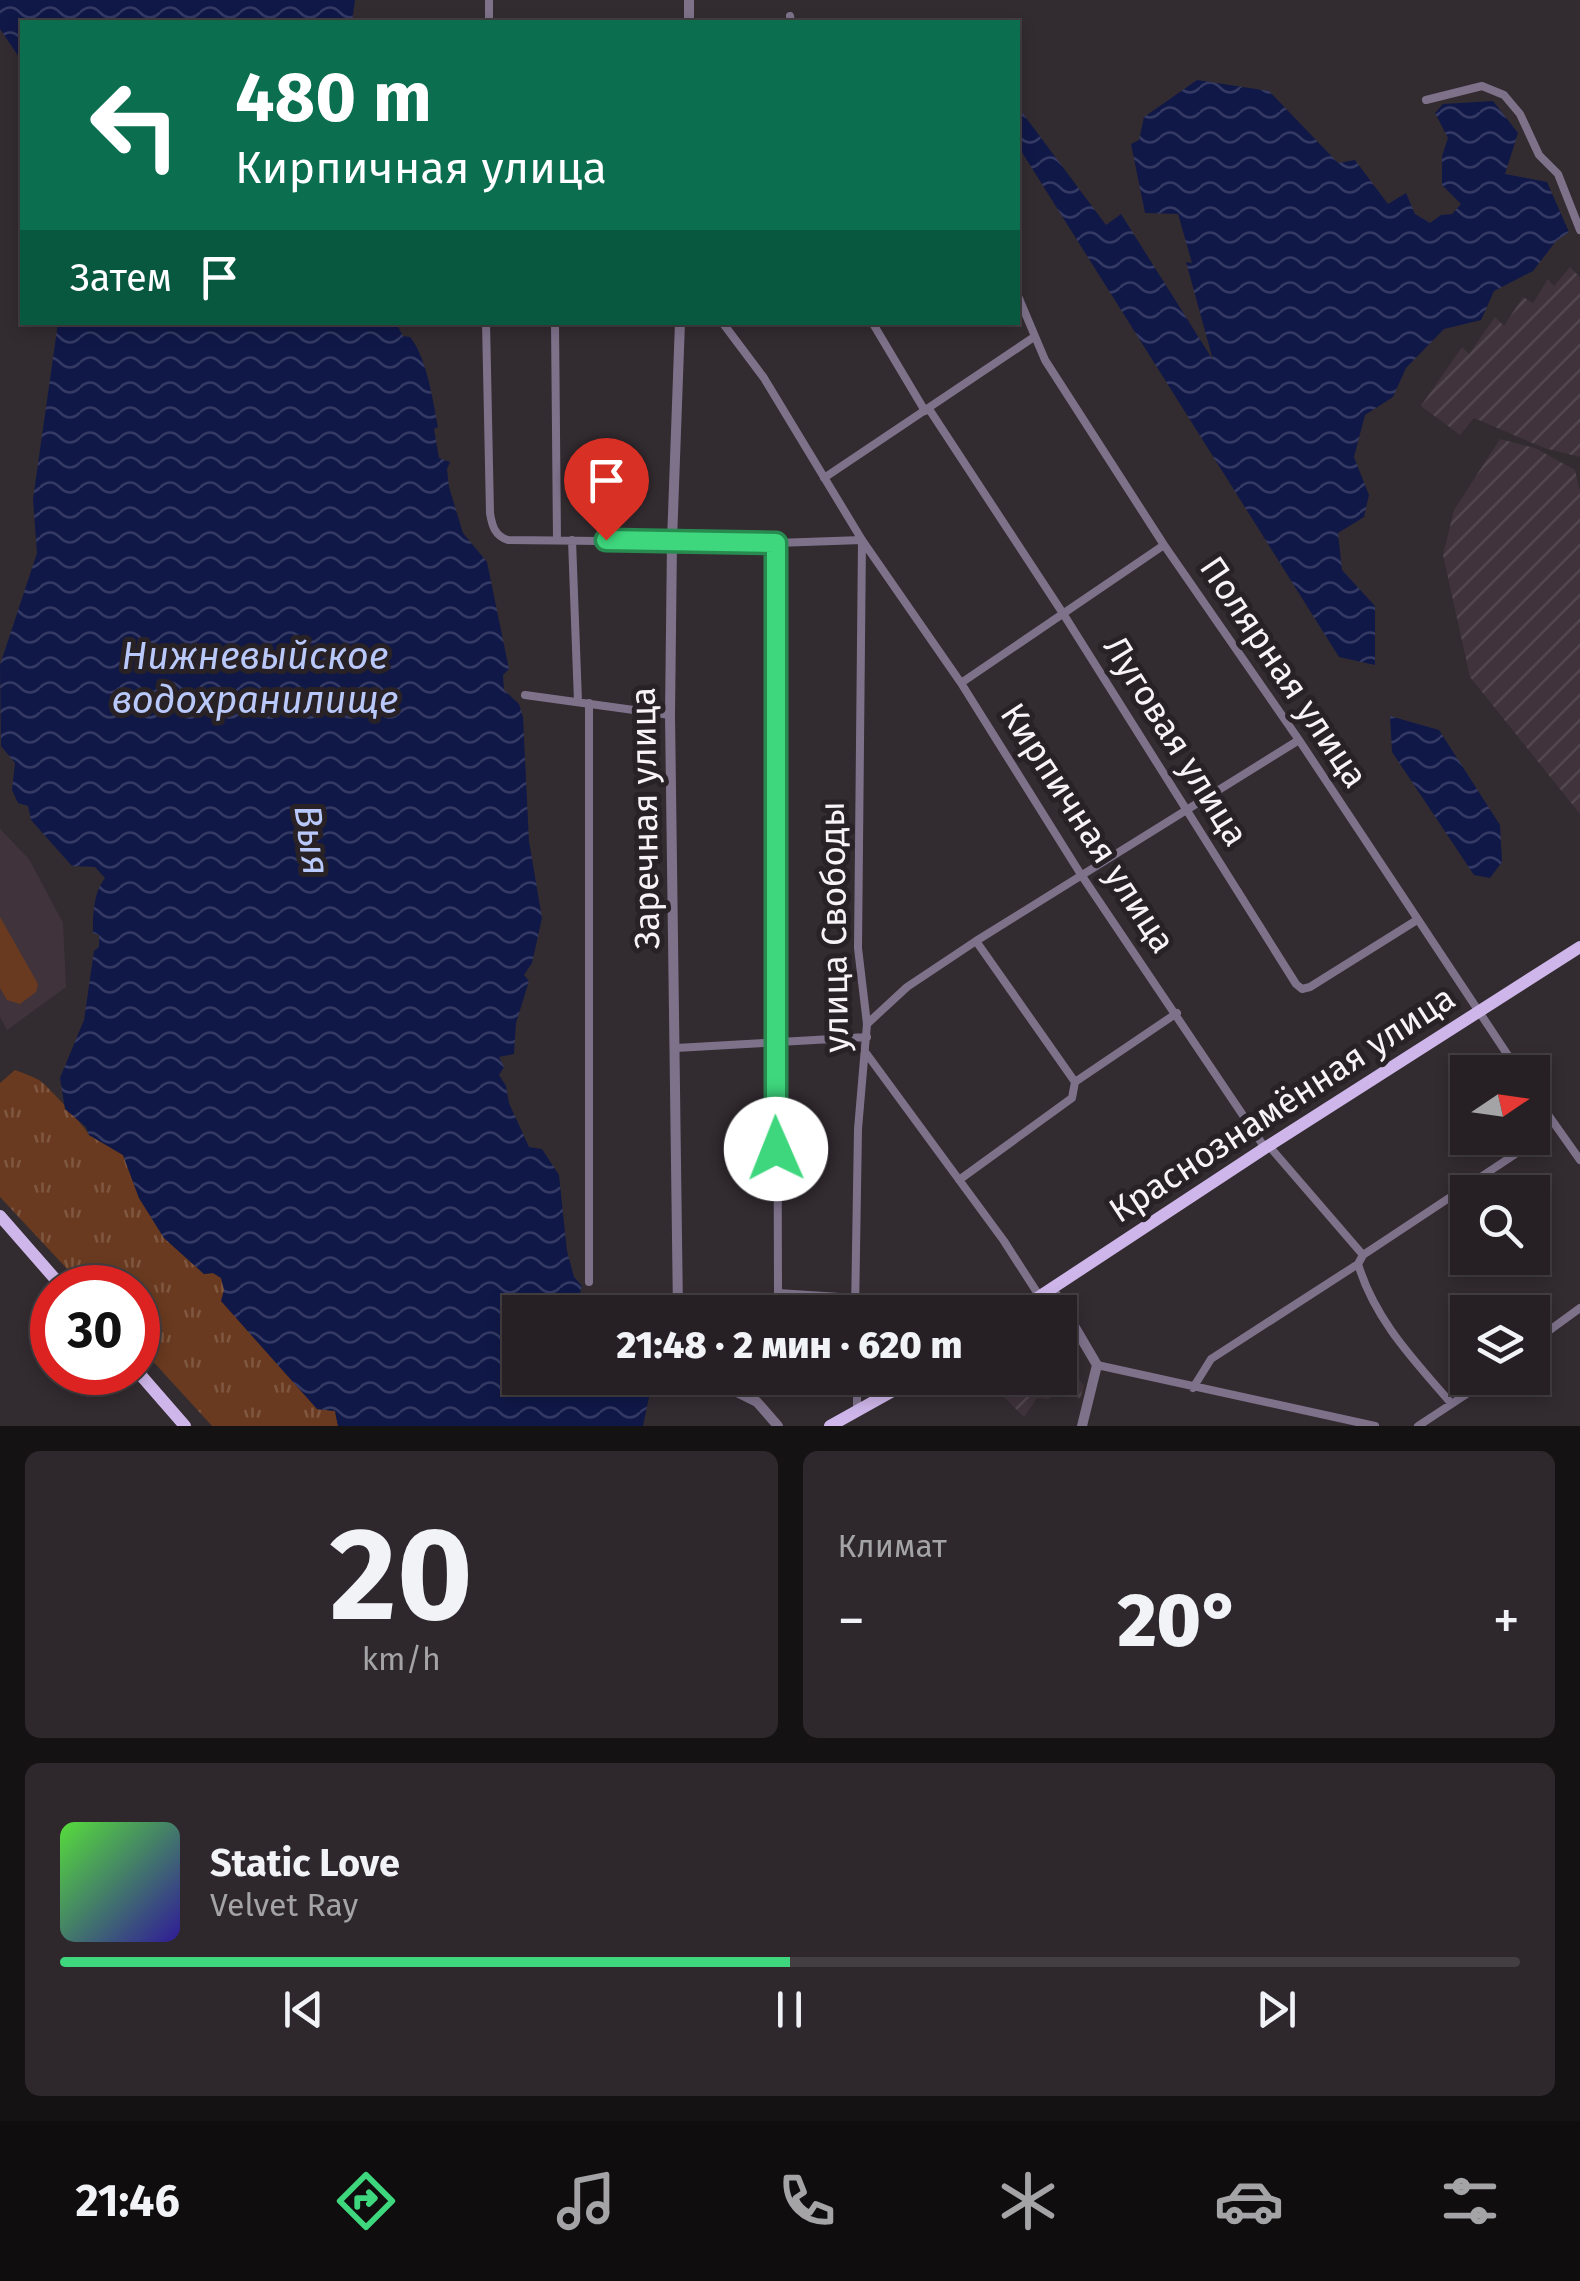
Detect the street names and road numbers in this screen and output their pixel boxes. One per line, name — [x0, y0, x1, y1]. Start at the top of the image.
street label: Полярная улица — [1191, 548, 1377, 796]
street label: Луговая улица — [1095, 628, 1257, 854]
street label: Заречная улица — [622, 686, 668, 950]
street label: Кирпичная улица — [992, 695, 1184, 961]
street label: улица Свободы — [811, 801, 857, 1053]
street label: Краснознамённая улица — [1101, 976, 1463, 1232]

